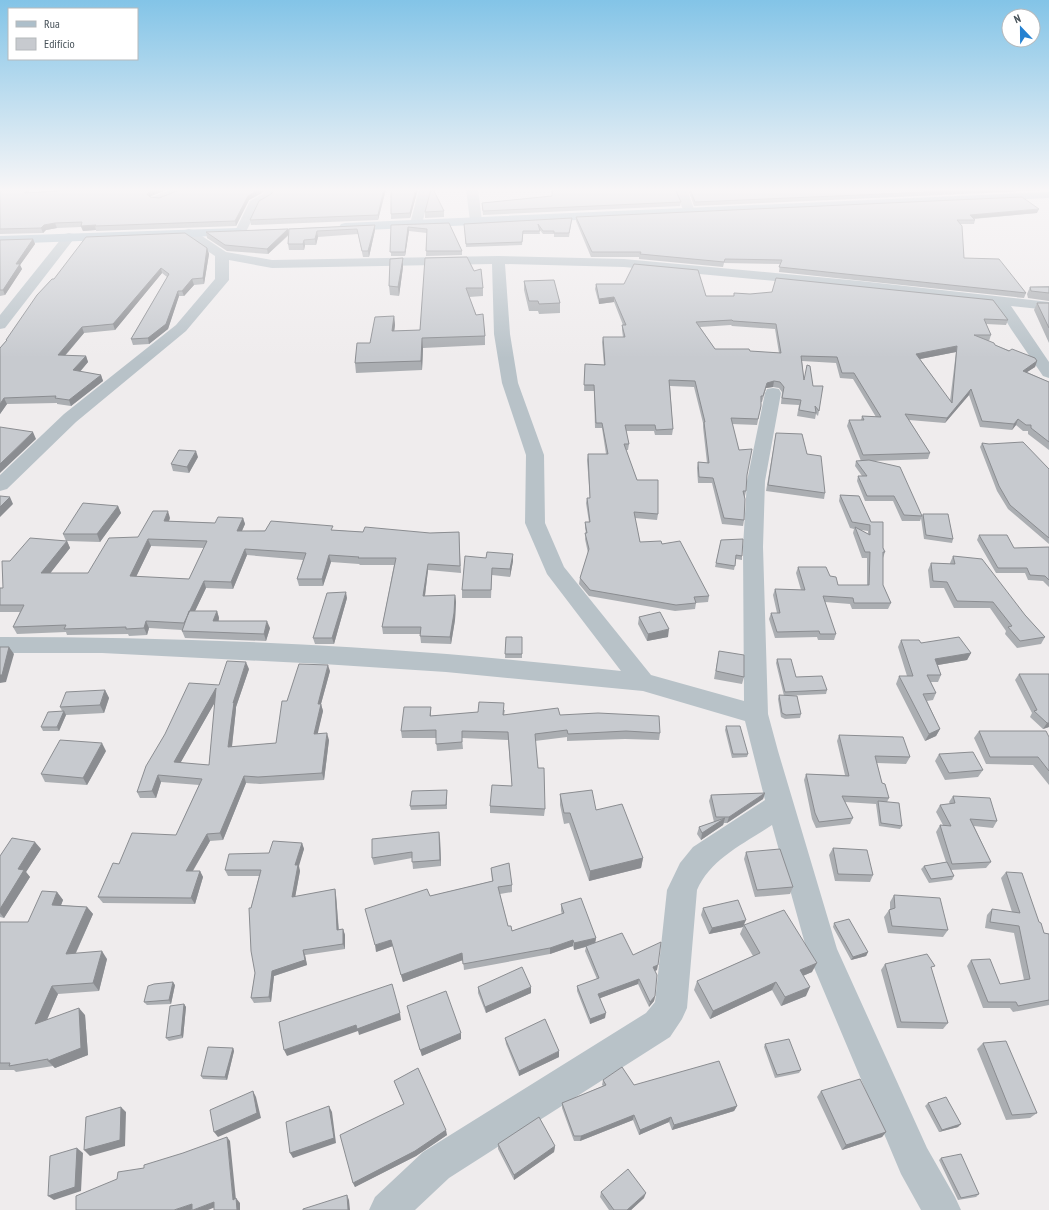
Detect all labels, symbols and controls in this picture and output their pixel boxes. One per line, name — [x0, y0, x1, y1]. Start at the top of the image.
legend — [8, 8, 138, 60]
north arrow — [1001, 8, 1041, 48]
text: N — [1012, 11, 1023, 26]
text: Rua — [44, 16, 60, 31]
text: Edifício — [44, 36, 75, 51]

